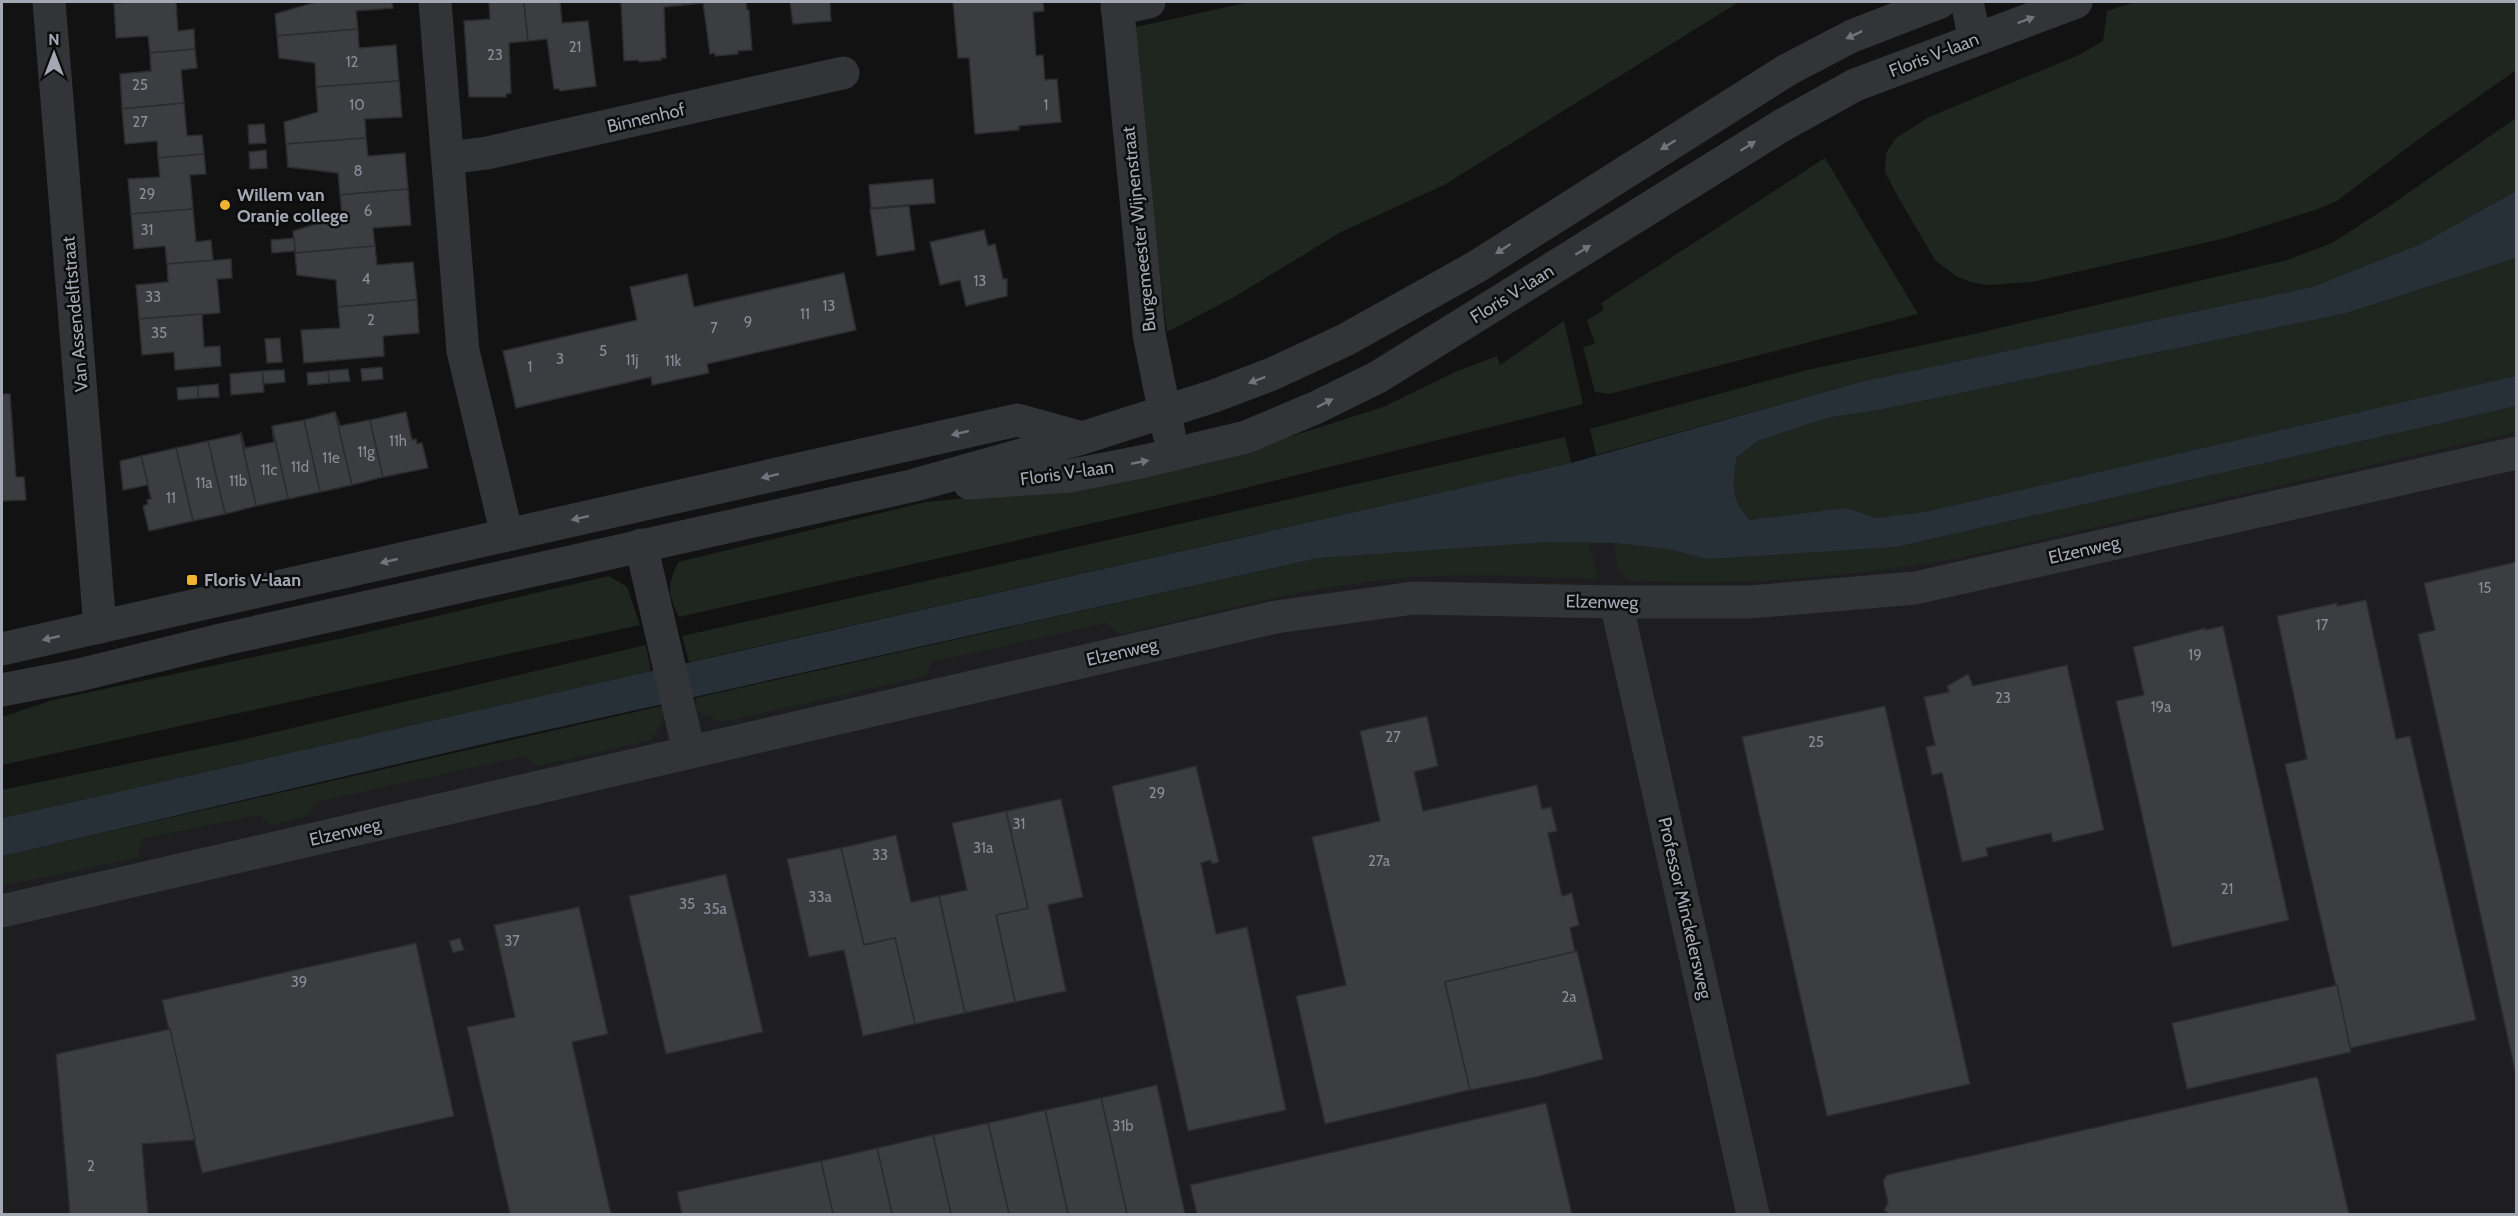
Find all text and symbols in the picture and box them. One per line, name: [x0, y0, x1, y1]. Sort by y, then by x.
one-way arrow: [2017, 15, 2035, 25]
north arrow: [24, 24, 84, 84]
street label: Floris V-laan: [1886, 28, 1982, 82]
text: N: [48, 30, 60, 49]
one-way arrow: [1845, 31, 1862, 40]
house number: 21: [569, 38, 581, 56]
house number: 23: [487, 46, 503, 64]
house number: 12: [346, 53, 359, 71]
house number: 25: [132, 76, 148, 94]
house number: 10: [349, 96, 365, 114]
house number: 1: [1044, 96, 1048, 114]
street label: Binnenhof: [605, 98, 687, 138]
house number: 27: [132, 113, 148, 131]
street label: Burgemeester Wijnenstraat: [1117, 125, 1161, 333]
one-way arrow: [1660, 139, 1676, 150]
one-way arrow: [1740, 141, 1756, 152]
house number: 8: [353, 162, 363, 180]
place label: Willem van Oranje college: [237, 184, 348, 227]
house number: 29: [139, 185, 155, 203]
marker: Willem van Oranje college: [218, 198, 232, 212]
house number: 6: [364, 202, 372, 220]
house number: 31: [140, 221, 154, 239]
street label: Van Assendelftstraat: [57, 235, 93, 393]
one-way arrow: [1495, 244, 1511, 255]
one-way arrow: [1575, 244, 1591, 255]
street label: Floris V-laan: [1466, 260, 1558, 328]
house number: 4: [362, 270, 371, 288]
house number: 13: [973, 272, 987, 290]
house number: 33: [145, 288, 161, 306]
house number: 13: [822, 297, 836, 315]
house number: 11: [800, 305, 810, 323]
house number: 2: [367, 311, 375, 329]
house number: 9: [744, 313, 752, 331]
house number: 7: [710, 319, 718, 337]
house number: 35: [151, 324, 167, 342]
house number: 5: [599, 342, 607, 360]
house number: 3: [556, 350, 564, 368]
house number: 11j: [626, 351, 638, 369]
house number: 11k: [665, 352, 682, 370]
house number: 1: [528, 358, 532, 376]
one-way arrow: [1248, 376, 1266, 385]
one-way arrow: [1317, 398, 1334, 408]
one-way arrow: [950, 429, 969, 438]
house number: 11h: [389, 432, 407, 450]
house number: 11g: [357, 443, 375, 461]
house number: 11e: [322, 449, 340, 467]
street label: Floris V-laan: [1019, 456, 1115, 490]
one-way arrow: [1131, 457, 1150, 466]
house number: 11d: [291, 458, 309, 476]
house number: 11c: [261, 461, 277, 479]
one-way arrow: [761, 471, 779, 481]
house number: 11b: [229, 472, 247, 490]
house number: 11a: [196, 474, 213, 492]
house number: 11: [166, 489, 176, 507]
one-way arrow: [570, 514, 589, 524]
street label: Elzenweg: [2046, 531, 2123, 569]
one-way arrow: [380, 557, 399, 566]
place label: Floris V-laan: [204, 569, 301, 591]
marker: Floris V-laan: [185, 573, 199, 587]
house number: 15: [2478, 579, 2492, 597]
street label: Elzenweg: [1565, 590, 1640, 614]
house number: 17: [2316, 616, 2329, 634]
one-way arrow: [41, 633, 60, 643]
street label: Elzenweg: [1084, 633, 1161, 671]
house number: 19: [2188, 646, 2202, 664]
house number: 23: [1995, 689, 2011, 707]
house number: 19a: [2151, 698, 2172, 716]
house number: 27: [1385, 728, 1401, 746]
house number: 25: [1808, 733, 1824, 751]
house number: 29: [1149, 784, 1165, 802]
street label: Elzenweg: [307, 813, 384, 851]
house number: 31: [1012, 815, 1026, 833]
street label: Professor Minckelersweg: [1653, 815, 1717, 1002]
house number: 31a: [973, 839, 994, 857]
house number: 33: [872, 846, 888, 864]
house number: 27a: [1368, 852, 1391, 870]
house number: 21: [2221, 880, 2233, 898]
house number: 33a: [808, 888, 833, 906]
house number: 35: [679, 895, 695, 913]
house number: 35a: [703, 900, 728, 918]
house number: 37: [504, 932, 520, 950]
house number: 39: [291, 973, 307, 991]
house number: 2a: [1561, 988, 1577, 1006]
house number: 31b: [1112, 1117, 1134, 1135]
house number: 2: [87, 1157, 95, 1175]

